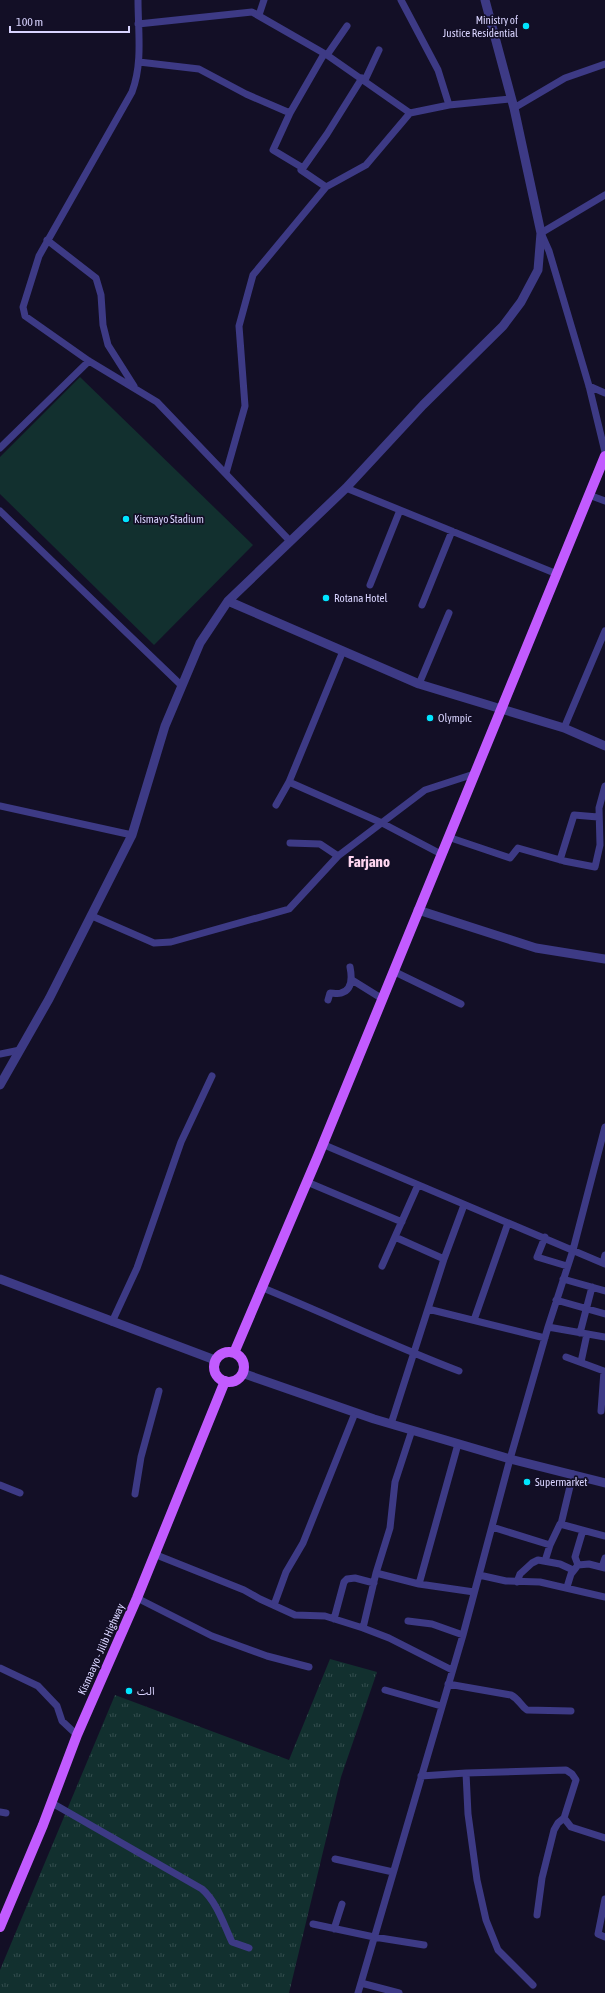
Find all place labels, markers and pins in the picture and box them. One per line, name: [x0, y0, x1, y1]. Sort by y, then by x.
place label: Ministry of Justice Residential: [443, 14, 518, 39]
marker: Ministry of Justice Residential: [521, 21, 531, 31]
place label: Kismayo Stadium: [134, 513, 204, 525]
marker: Kismayo Stadium: [121, 514, 131, 524]
place label: Rotana Hotel: [334, 592, 388, 604]
marker: Rotana Hotel: [321, 593, 331, 603]
place label: Olympic: [438, 712, 472, 724]
marker: Olympic: [425, 713, 435, 723]
place label: Supermarket: [535, 1476, 587, 1488]
marker: Supermarket: [522, 1477, 532, 1487]
place label: الث: [137, 1685, 155, 1697]
marker: الث: [124, 1686, 134, 1696]

